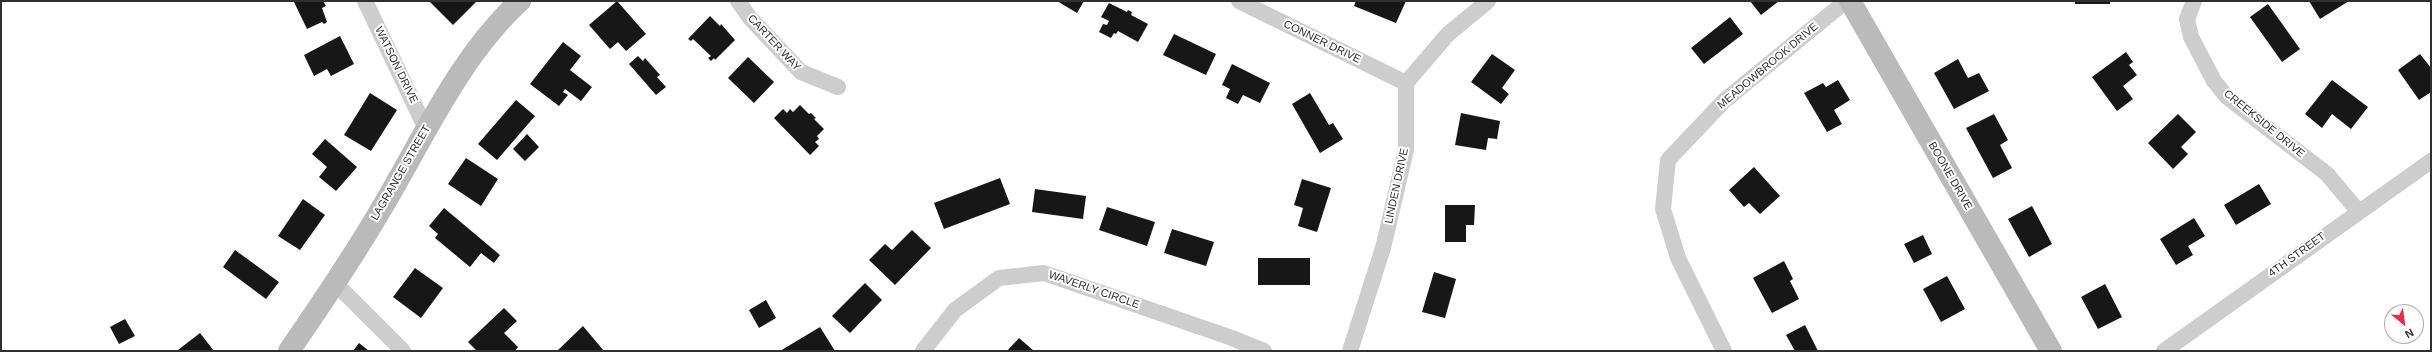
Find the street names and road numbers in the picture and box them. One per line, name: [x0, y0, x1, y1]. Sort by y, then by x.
street label: CARTER WAY: [745, 12, 803, 74]
street label: CONNER DRIVE: [1281, 18, 1363, 66]
street label: MEADOWBROOK DRIVE: [1715, 20, 1821, 112]
street label: WATSON DRIVE: [372, 24, 420, 106]
street label: CREEKSIDE DRIVE: [2221, 87, 2307, 161]
street label: LAGRANGE STREET: [368, 123, 434, 223]
street label: BOONE DRIVE: [1925, 140, 1975, 212]
street label: LINDEN DRIVE: [1383, 147, 1411, 225]
street label: 4TH STREET: [2266, 230, 2328, 280]
street label: WAVERLY CIRCLE: [1047, 268, 1141, 312]

